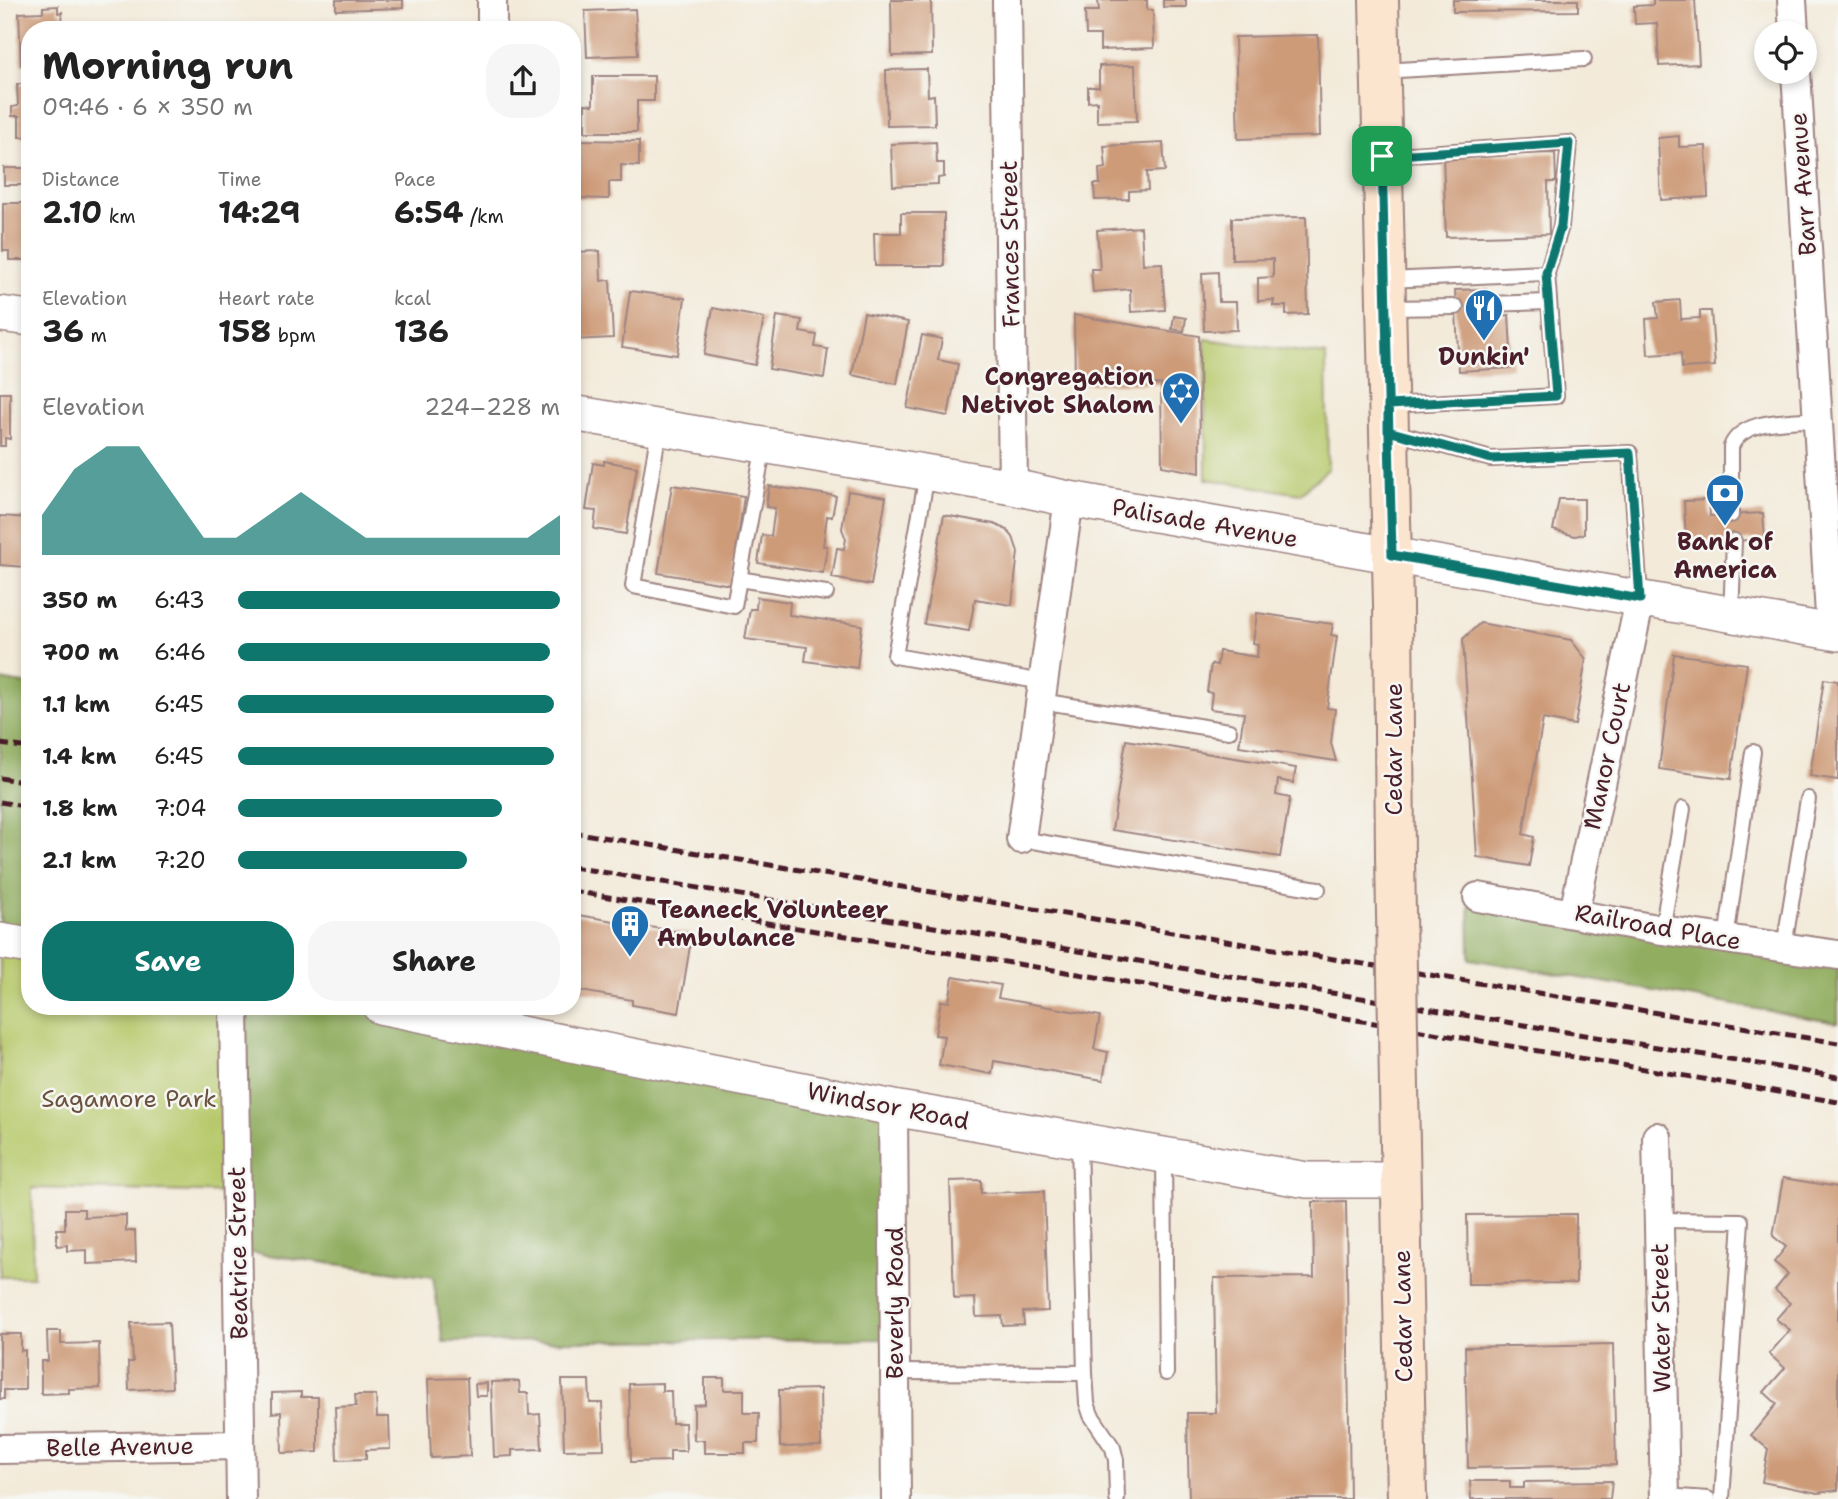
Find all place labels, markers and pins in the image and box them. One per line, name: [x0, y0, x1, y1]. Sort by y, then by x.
pin: [1352, 126, 1412, 186]
restaurant icon: Dunkin': [1463, 287, 1505, 342]
place label: Dunkin': [1438, 341, 1530, 373]
place label: Congregation Netivot Shalom: [961, 361, 1154, 421]
synagogue icon: Congregation Netivot Shalom: [1160, 370, 1202, 425]
bank icon: Bank of America: [1704, 472, 1746, 527]
place label: Bank of America: [1673, 526, 1777, 586]
place label: Teaneck Volunteer Ambulance: [657, 894, 889, 954]
building icon: Teaneck Volunteer Ambulance: [609, 903, 651, 958]

